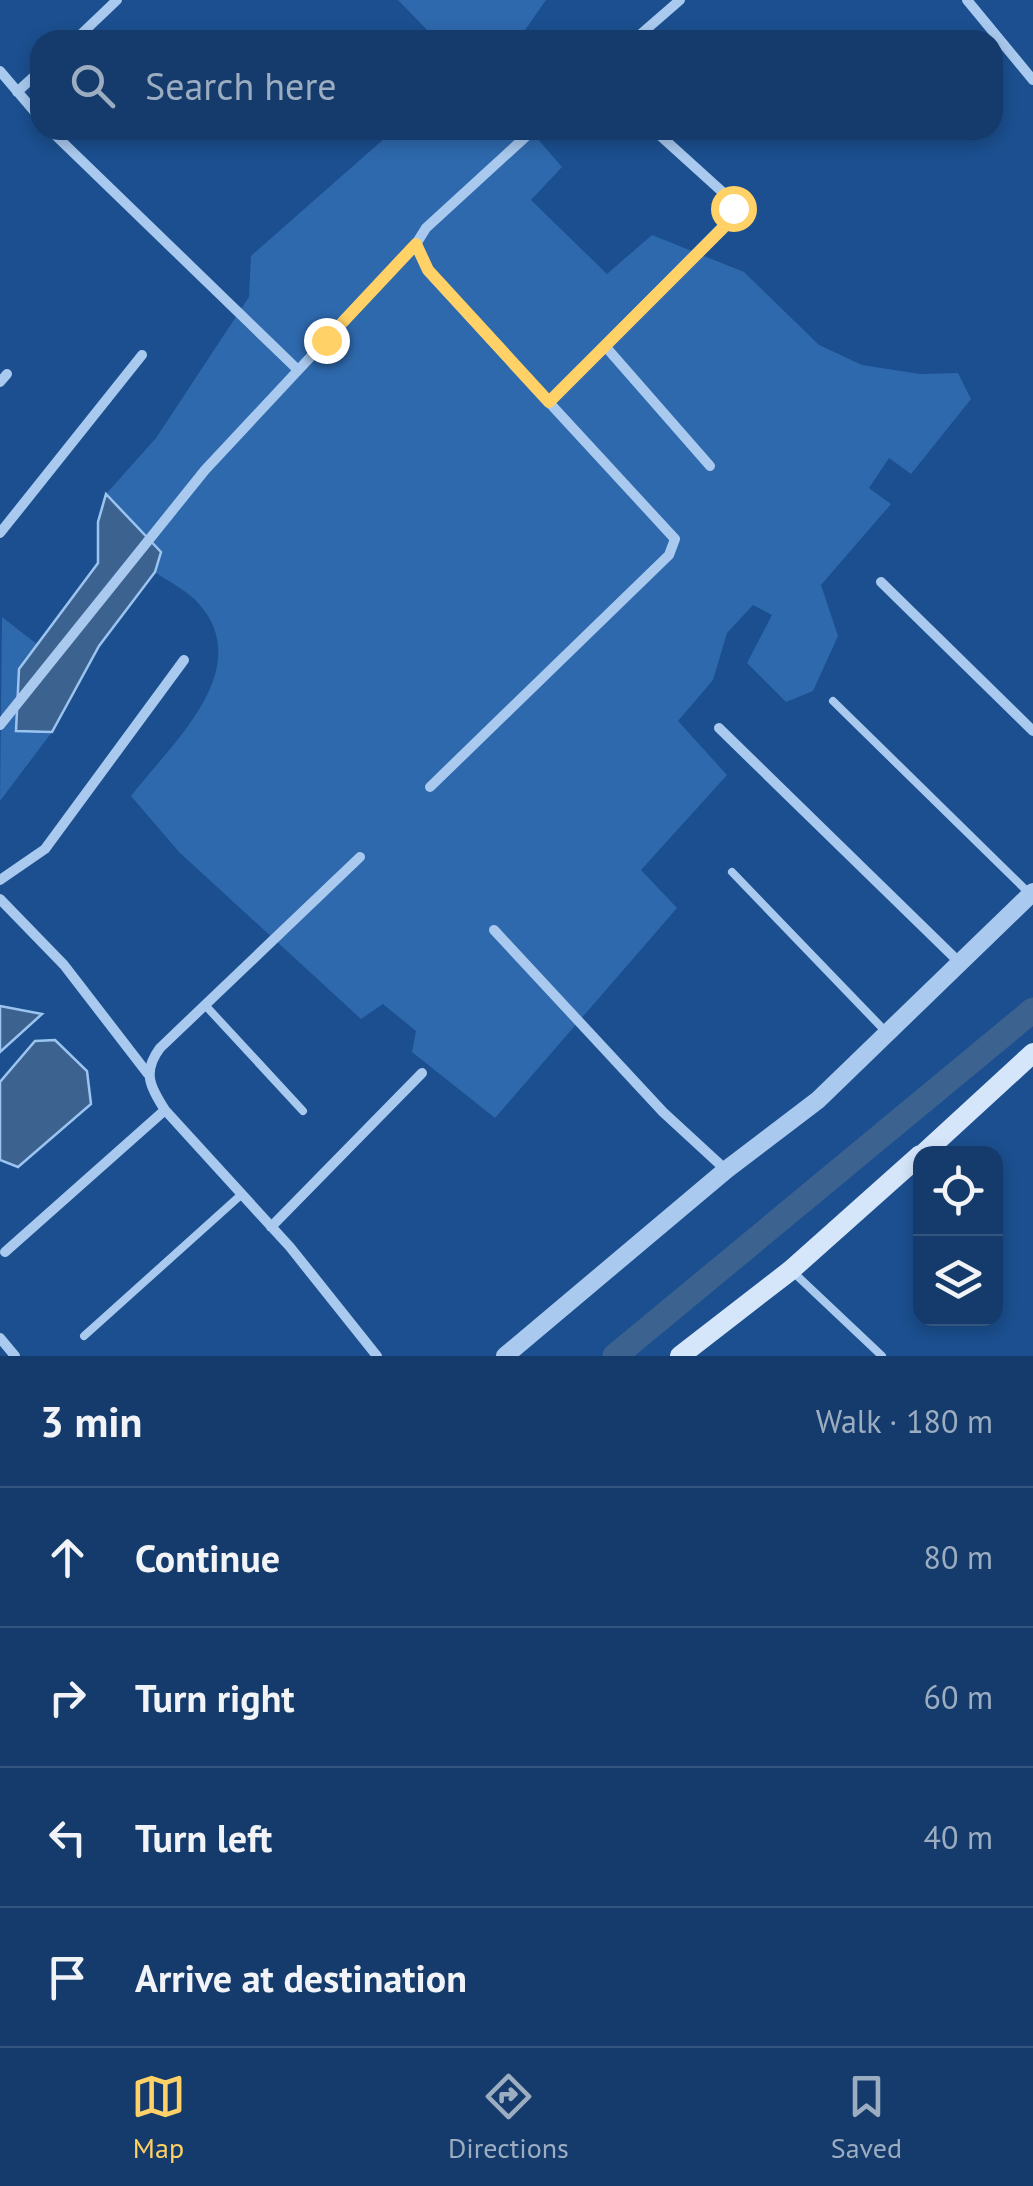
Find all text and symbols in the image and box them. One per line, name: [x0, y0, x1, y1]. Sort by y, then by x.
search box: [30, 30, 1003, 140]
icon: search: [65, 58, 120, 113]
text: Search here: [145, 61, 337, 110]
route start: [711, 186, 757, 232]
route end: [304, 318, 350, 364]
map controls: [913, 1146, 1003, 1326]
button: locate: [913, 1146, 1003, 1236]
button: layers: [913, 1236, 1003, 1326]
text: 3 min: [40, 1394, 142, 1449]
text: Walk · 180 m: [816, 1400, 993, 1442]
icon: ahead: [40, 1530, 95, 1585]
text: Continue: [135, 1533, 280, 1582]
text: 80 m: [924, 1536, 993, 1578]
icon: right: [40, 1670, 95, 1725]
text: Turn right: [135, 1673, 295, 1722]
text: 60 m: [924, 1676, 993, 1718]
icon: left: [40, 1810, 95, 1865]
text: Turn left: [135, 1813, 272, 1862]
text: 40 m: [924, 1816, 993, 1858]
icon: arrive: [40, 1950, 95, 2005]
text: Arrive at destination: [135, 1953, 467, 2002]
tab: Map: [131, 2069, 186, 2166]
tab: Directions: [448, 2069, 569, 2166]
tab: Saved: [831, 2069, 902, 2166]

